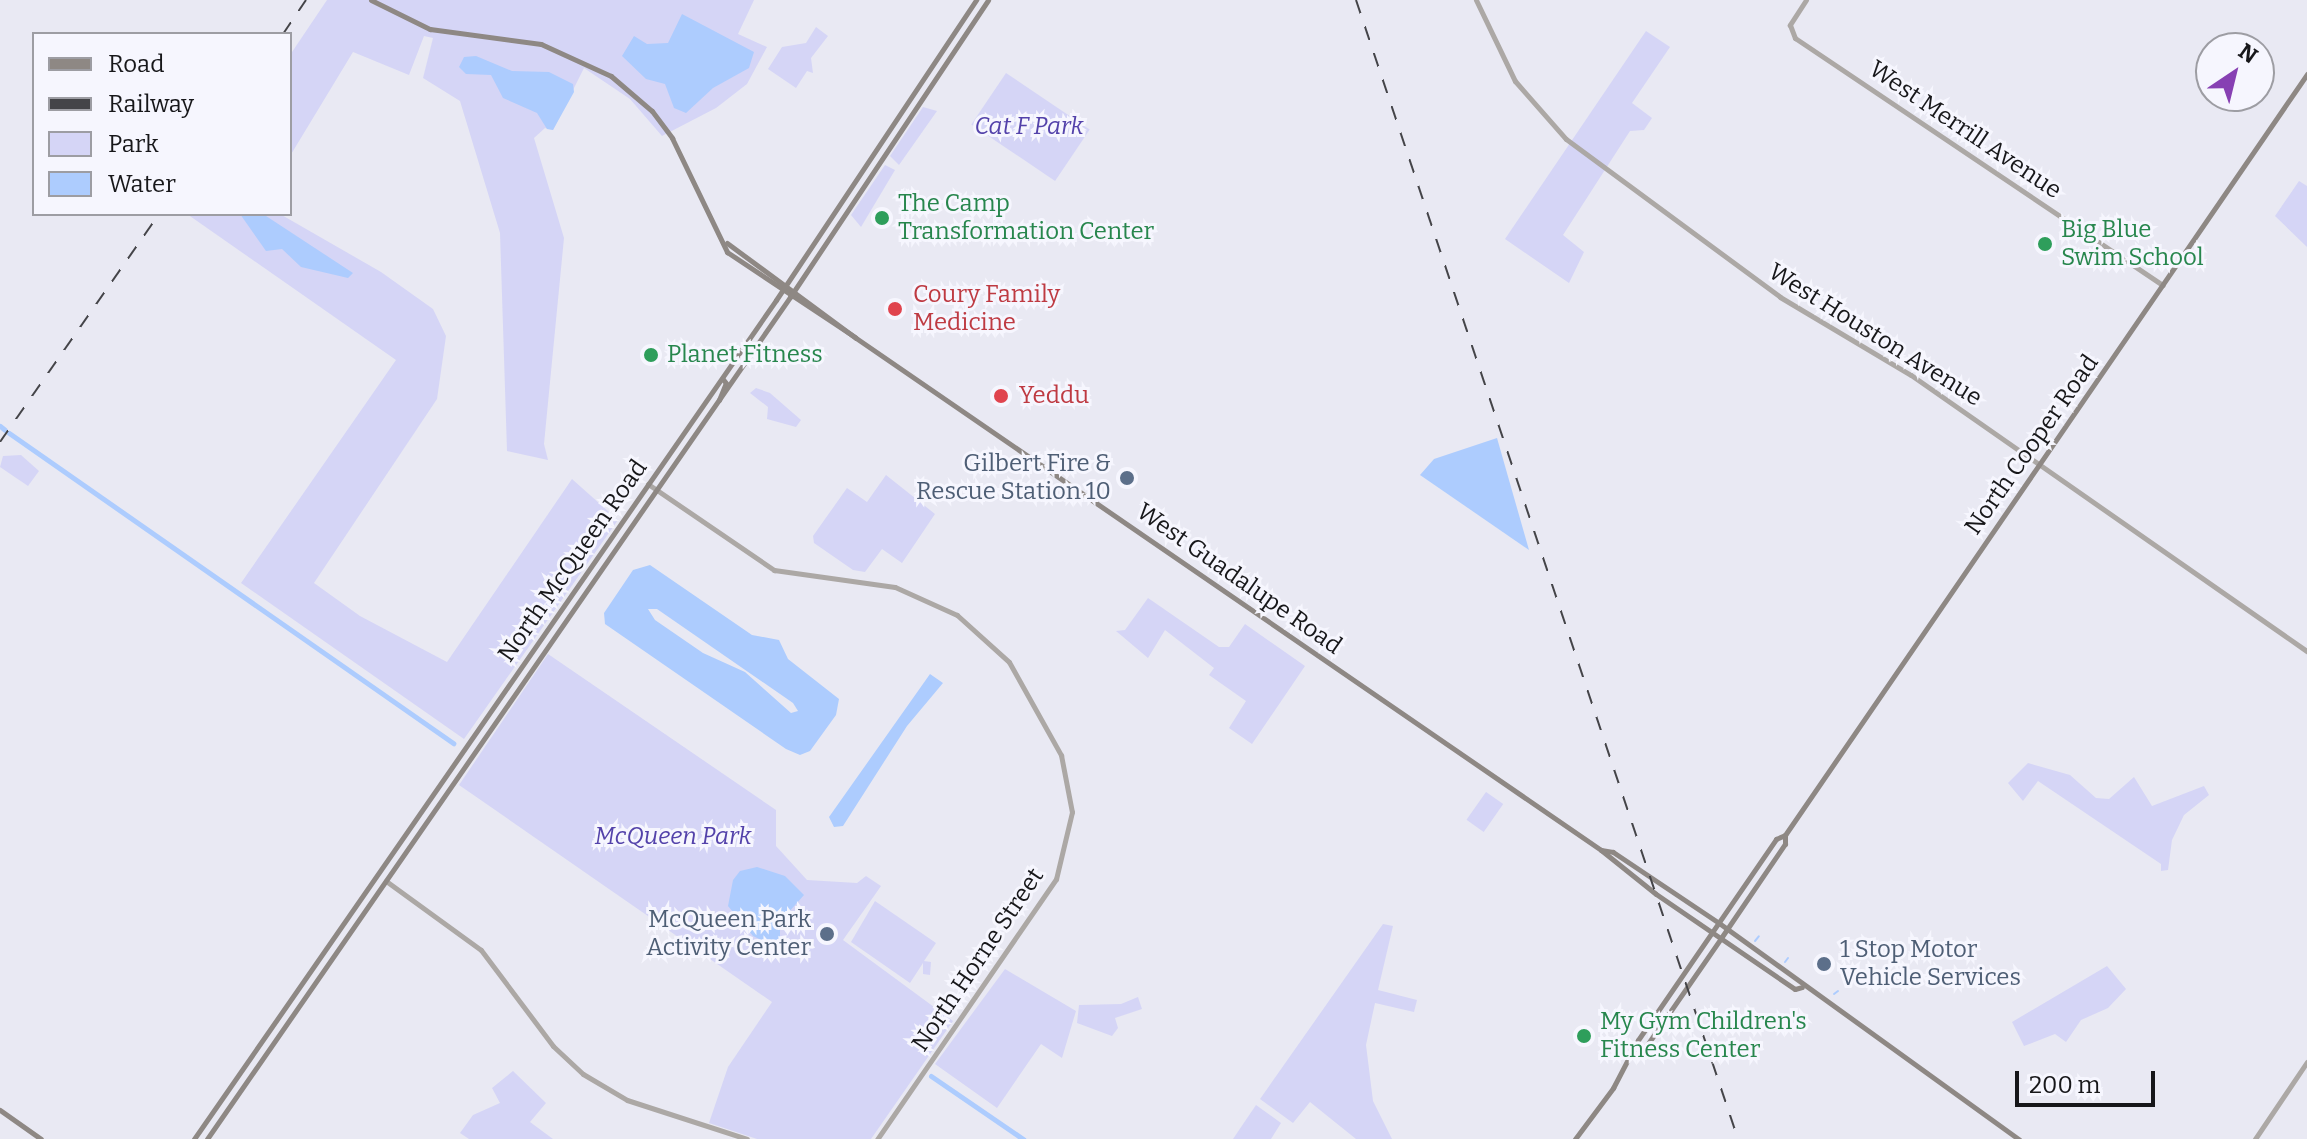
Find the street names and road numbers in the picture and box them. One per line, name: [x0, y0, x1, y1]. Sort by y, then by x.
street label: West Merrill Avenue: [1863, 55, 2067, 205]
street label: West Houston Avenue: [1763, 258, 1987, 412]
street label: North Cooper Road: [1959, 350, 2105, 540]
street label: North McQueen Road: [492, 454, 654, 668]
street label: West Guadalupe Road: [1131, 497, 1347, 661]
street label: North Horne Street: [906, 863, 1050, 1057]

